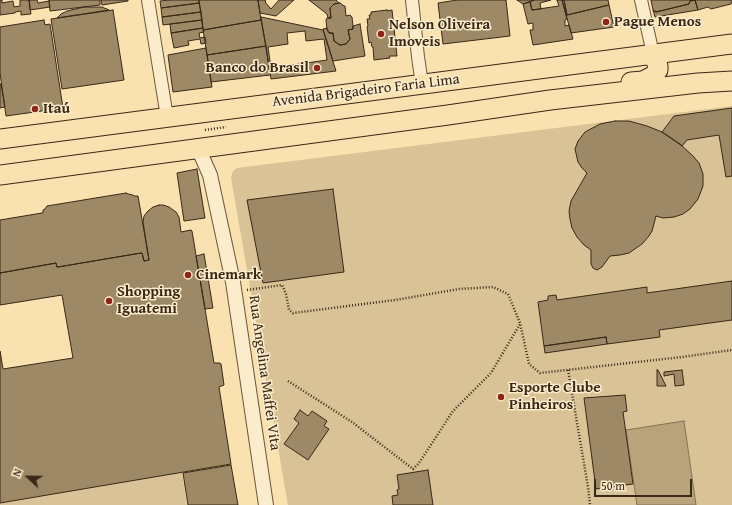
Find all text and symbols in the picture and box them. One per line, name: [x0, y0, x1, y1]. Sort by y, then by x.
place label: Pague Menos: [614, 13, 701, 31]
place label: Nelson Oliveira Imoveis: [389, 16, 490, 51]
marker: Pague Menos: [601, 17, 611, 27]
marker: Nelson Oliveira Imoveis: [376, 29, 386, 39]
place label: Banco do Brasil: [206, 59, 309, 77]
marker: Banco do Brasil: [312, 63, 322, 73]
street label: Avenida Brigadeiro Faria Lima: [271, 71, 461, 111]
place label: Itaú: [43, 100, 70, 118]
marker: Itaú: [30, 104, 40, 114]
place label: Cinemark: [196, 266, 261, 284]
marker: Cinemark: [183, 270, 193, 280]
place label: Shopping Iguatemi: [117, 283, 180, 318]
street label: Rua Angelina Maffei Vita: [244, 294, 284, 452]
marker: Shopping Iguatemi: [104, 296, 114, 306]
place label: Esporte Clube Pinheiros: [509, 379, 601, 414]
marker: Esporte Clube Pinheiros: [496, 392, 506, 402]
north arrow: [8, 457, 48, 497]
text: N: [8, 466, 26, 479]
scale bar: [596, 471, 694, 497]
text: 50 m: [601, 477, 625, 494]

